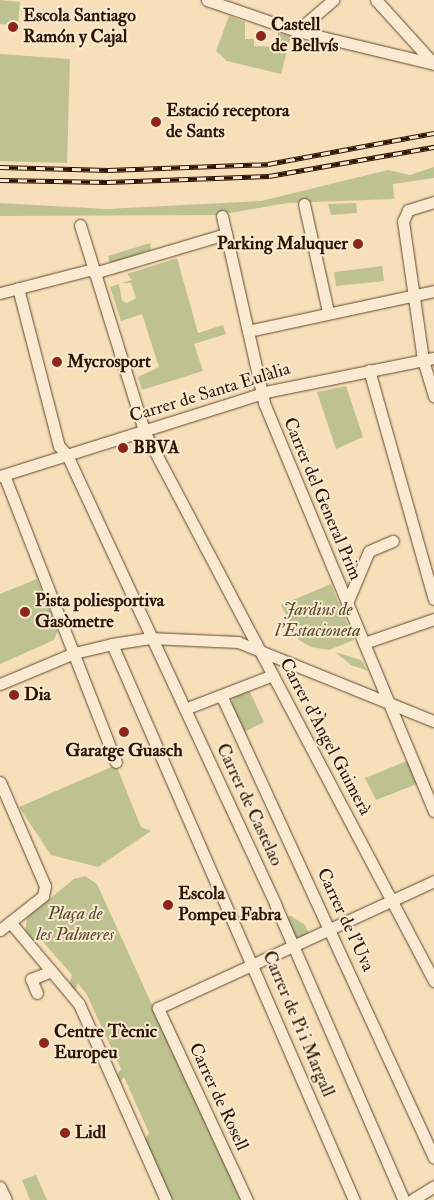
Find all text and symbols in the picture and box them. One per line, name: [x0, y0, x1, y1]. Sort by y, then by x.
place label: Escola Santiago Ramón y Cajal: [23, 6, 136, 48]
place label: Castell de Bellvís: [271, 15, 338, 58]
marker: Escola Santiago Ramón y Cajal: [7, 21, 19, 33]
marker: Castell de Bellvís: [255, 30, 267, 42]
place label: Estació receptora de Sants: [166, 101, 289, 144]
marker: Estació receptora de Sants: [150, 116, 162, 128]
place label: Parking Maluquer: [217, 233, 348, 255]
marker: Parking Maluquer: [352, 238, 364, 250]
place label: Mycrosport: [67, 351, 151, 373]
marker: Mycrosport: [51, 356, 63, 368]
street label: Carrer de Santa Eulàlia: [127, 358, 293, 428]
street label: Carrer del General Prim: [278, 414, 366, 584]
place label: BBVA: [133, 437, 179, 459]
marker: BBVA: [117, 442, 129, 454]
place label: Pista poliesportiva Gasòmetre: [35, 591, 164, 634]
park label: Jardins de l'Estacioneta: [276, 600, 360, 642]
marker: Pista poliesportiva Gasòmetre: [19, 606, 31, 618]
street label: Carrer d'Àngel Guimerà: [274, 655, 376, 819]
place label: Dia: [24, 684, 51, 706]
marker: Dia: [8, 689, 20, 701]
marker: Garatge Guasch: [118, 726, 130, 738]
place label: Garatge Guasch: [65, 740, 183, 762]
street label: Carrer de Castelao: [211, 740, 287, 870]
street label: Carrer de l'Uva: [312, 865, 378, 975]
place label: Escola Pompeu Fabra: [178, 884, 281, 926]
marker: Escola Pompeu Fabra: [162, 899, 174, 911]
park label: Plaça de les Palmeres: [36, 904, 114, 946]
street label: Carrer de Pi i Margall: [257, 948, 339, 1100]
place label: Centre Tècnic Europeu: [54, 1022, 157, 1064]
marker: Centre Tècnic Europeu: [38, 1037, 50, 1049]
street label: Carrer de Rosell: [184, 1040, 252, 1154]
place label: Lidl: [75, 1122, 106, 1144]
marker: Lidl: [59, 1127, 71, 1139]

